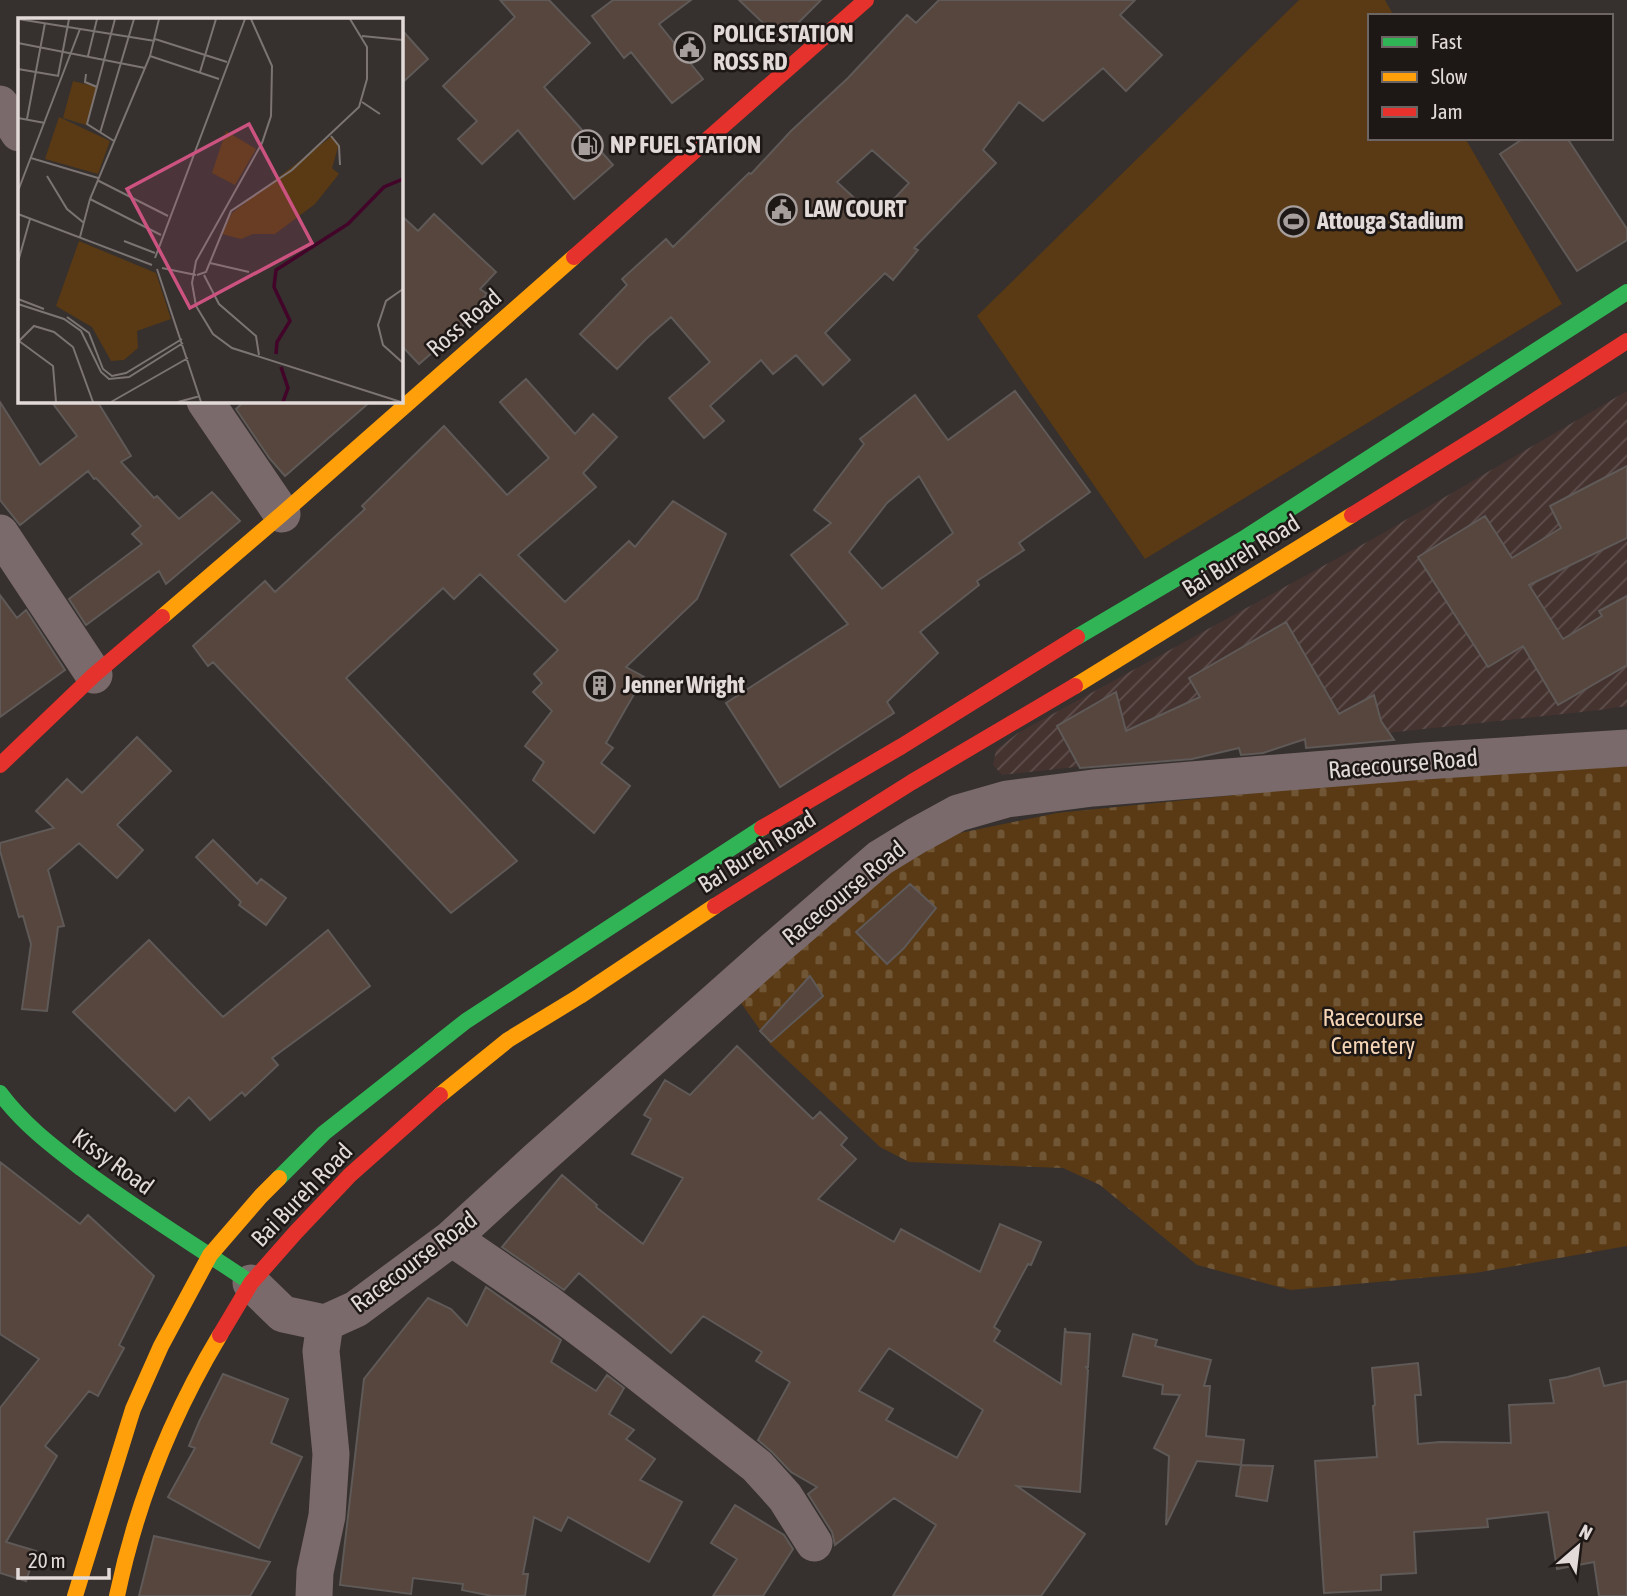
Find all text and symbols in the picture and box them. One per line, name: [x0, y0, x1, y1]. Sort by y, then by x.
legend: [1368, 14, 1613, 140]
inset map: [18, 18, 402, 402]
place label: POLICE STATION ROSS RD: [713, 20, 854, 75]
text: Fast: [1431, 29, 1462, 53]
public building icon: POLICE STATION ROSS RD: [673, 31, 707, 65]
text: Slow: [1431, 64, 1468, 88]
text: Jam: [1431, 99, 1463, 123]
fuel station icon: NP FUEL STATION: [570, 128, 604, 162]
place label: NP FUEL STATION: [610, 131, 761, 158]
public building icon: LAW COURT: [764, 192, 798, 226]
place label: LAW COURT: [804, 195, 907, 222]
sports icon: Attouga Stadium: [1277, 204, 1311, 238]
place label: Attouga Stadium: [1316, 207, 1463, 234]
street label: Ross Road: [421, 283, 506, 362]
street label: Bai Bureh Road: [1177, 509, 1304, 602]
building icon: Jenner Wright: [583, 668, 617, 702]
place label: Jenner Wright: [622, 671, 745, 698]
street label: Racecourse Road: [1327, 744, 1479, 783]
street label: Bai Bureh Road: [693, 805, 820, 898]
street label: Racecourse Road: [777, 835, 911, 950]
park label: Racecourse Cemetery: [1322, 1004, 1424, 1059]
street label: Kissy Road: [68, 1123, 159, 1200]
street label: Bai Bureh Road: [246, 1137, 358, 1252]
street label: Racecourse Road: [346, 1206, 482, 1318]
north arrow: [1543, 1512, 1613, 1582]
text: N: [1576, 1520, 1596, 1544]
scale bar: [18, 1536, 108, 1580]
text: 20 m: [28, 1548, 66, 1572]

